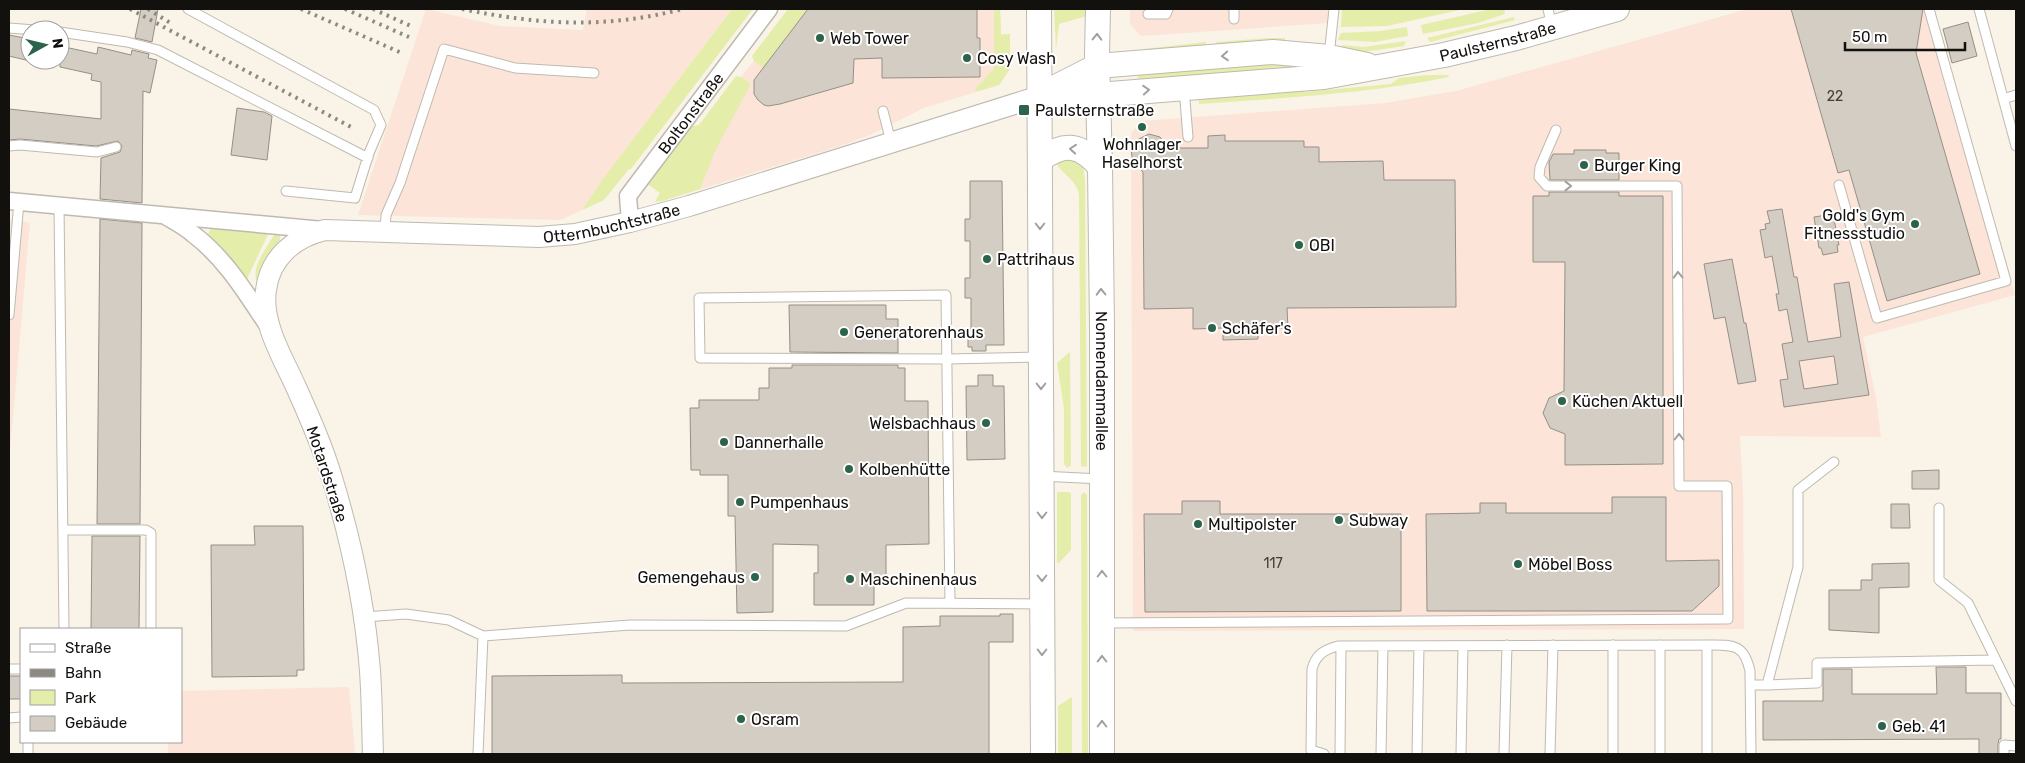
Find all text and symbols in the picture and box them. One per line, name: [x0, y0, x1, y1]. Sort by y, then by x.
street label: Paulsternstraße: [1438, 18, 1558, 65]
north arrow: [20, 20, 70, 70]
scale bar: [1845, 20, 1965, 52]
text: 50 m: [1852, 28, 1887, 46]
place label: Web Tower: [830, 29, 909, 48]
marker: Web Tower: [814, 32, 826, 44]
one-way arrow: [1092, 33, 1102, 40]
text: N: [48, 37, 66, 49]
place label: Cosy Wash: [977, 49, 1056, 68]
one-way arrow: [1221, 50, 1229, 61]
marker: Cosy Wash: [961, 52, 973, 64]
street label: Boltonstraße: [654, 69, 727, 157]
one-way arrow: [1142, 85, 1150, 96]
house number: 22: [1827, 88, 1843, 105]
place label: Paulsternstraße: [1035, 101, 1154, 120]
marker: Paulsternstraße: [1017, 103, 1031, 117]
marker: Wohnlager Haselhorst: [1136, 121, 1148, 133]
place label: Wohnlager Haselhorst: [1102, 135, 1182, 172]
one-way arrow: [1068, 143, 1076, 154]
place label: Burger King: [1594, 156, 1681, 175]
marker: Burger King: [1578, 159, 1590, 171]
one-way arrow: [1564, 181, 1572, 191]
street label: Otternbuchtstraße: [542, 199, 682, 246]
place label: Gold's Gym Fitnessstudio: [1804, 206, 1905, 243]
marker: Gold's Gym Fitnessstudio: [1909, 218, 1921, 230]
one-way arrow: [1035, 222, 1045, 230]
place label: OBI: [1309, 236, 1335, 255]
marker: OBI: [1293, 239, 1305, 251]
place label: Pattrihaus: [997, 250, 1075, 269]
marker: Pattrihaus: [981, 253, 993, 265]
one-way arrow: [1673, 270, 1683, 278]
one-way arrow: [1096, 288, 1106, 296]
street label: Nonnendammallee: [1092, 311, 1112, 451]
place label: Schäfer's: [1222, 319, 1292, 338]
marker: Schäfer's: [1206, 322, 1218, 334]
place label: Generatorenhaus: [854, 323, 984, 342]
marker: Generatorenhaus: [838, 326, 850, 338]
one-way arrow: [1036, 382, 1046, 390]
place label: Küchen Aktuell: [1572, 392, 1683, 411]
marker: Küchen Aktuell: [1556, 395, 1568, 407]
place label: Welsbachhaus: [869, 414, 976, 433]
marker: Welsbachhaus: [980, 417, 992, 429]
street label: Motardstraße: [303, 424, 351, 524]
place label: Dannerhalle: [734, 433, 824, 452]
one-way arrow: [1674, 433, 1684, 440]
marker: Dannerhalle: [718, 436, 730, 448]
place label: Kolbenhütte: [859, 460, 950, 479]
marker: Kolbenhütte: [843, 463, 855, 475]
place label: Pumpenhaus: [750, 493, 849, 512]
marker: Pumpenhaus: [734, 496, 746, 508]
one-way arrow: [1037, 511, 1047, 519]
place label: Subway: [1349, 511, 1408, 530]
marker: Subway: [1333, 514, 1345, 526]
place label: Multipolster: [1208, 515, 1296, 534]
marker: Multipolster: [1192, 518, 1204, 530]
house number: 117: [1263, 555, 1283, 572]
place label: Möbel Boss: [1528, 555, 1612, 574]
marker: Möbel Boss: [1512, 558, 1524, 570]
place label: Gemengehaus: [637, 568, 745, 587]
place label: Maschinenhaus: [860, 570, 977, 589]
one-way arrow: [1096, 570, 1107, 578]
marker: Gemengehaus: [749, 571, 761, 583]
marker: Maschinenhaus: [844, 573, 856, 585]
one-way arrow: [1037, 574, 1047, 582]
legend: [20, 628, 182, 743]
text: Straße: [65, 639, 111, 657]
one-way arrow: [1037, 649, 1047, 657]
one-way arrow: [1097, 654, 1107, 662]
text: Bahn: [65, 664, 102, 682]
text: Park: [65, 689, 96, 707]
place label: Osram: [751, 710, 799, 729]
marker: Osram: [735, 713, 747, 725]
text: Gebäude: [65, 714, 127, 732]
place label: Geb. 41: [1892, 717, 1946, 736]
one-way arrow: [1097, 720, 1107, 728]
marker: Geb. 41: [1876, 720, 1888, 732]

